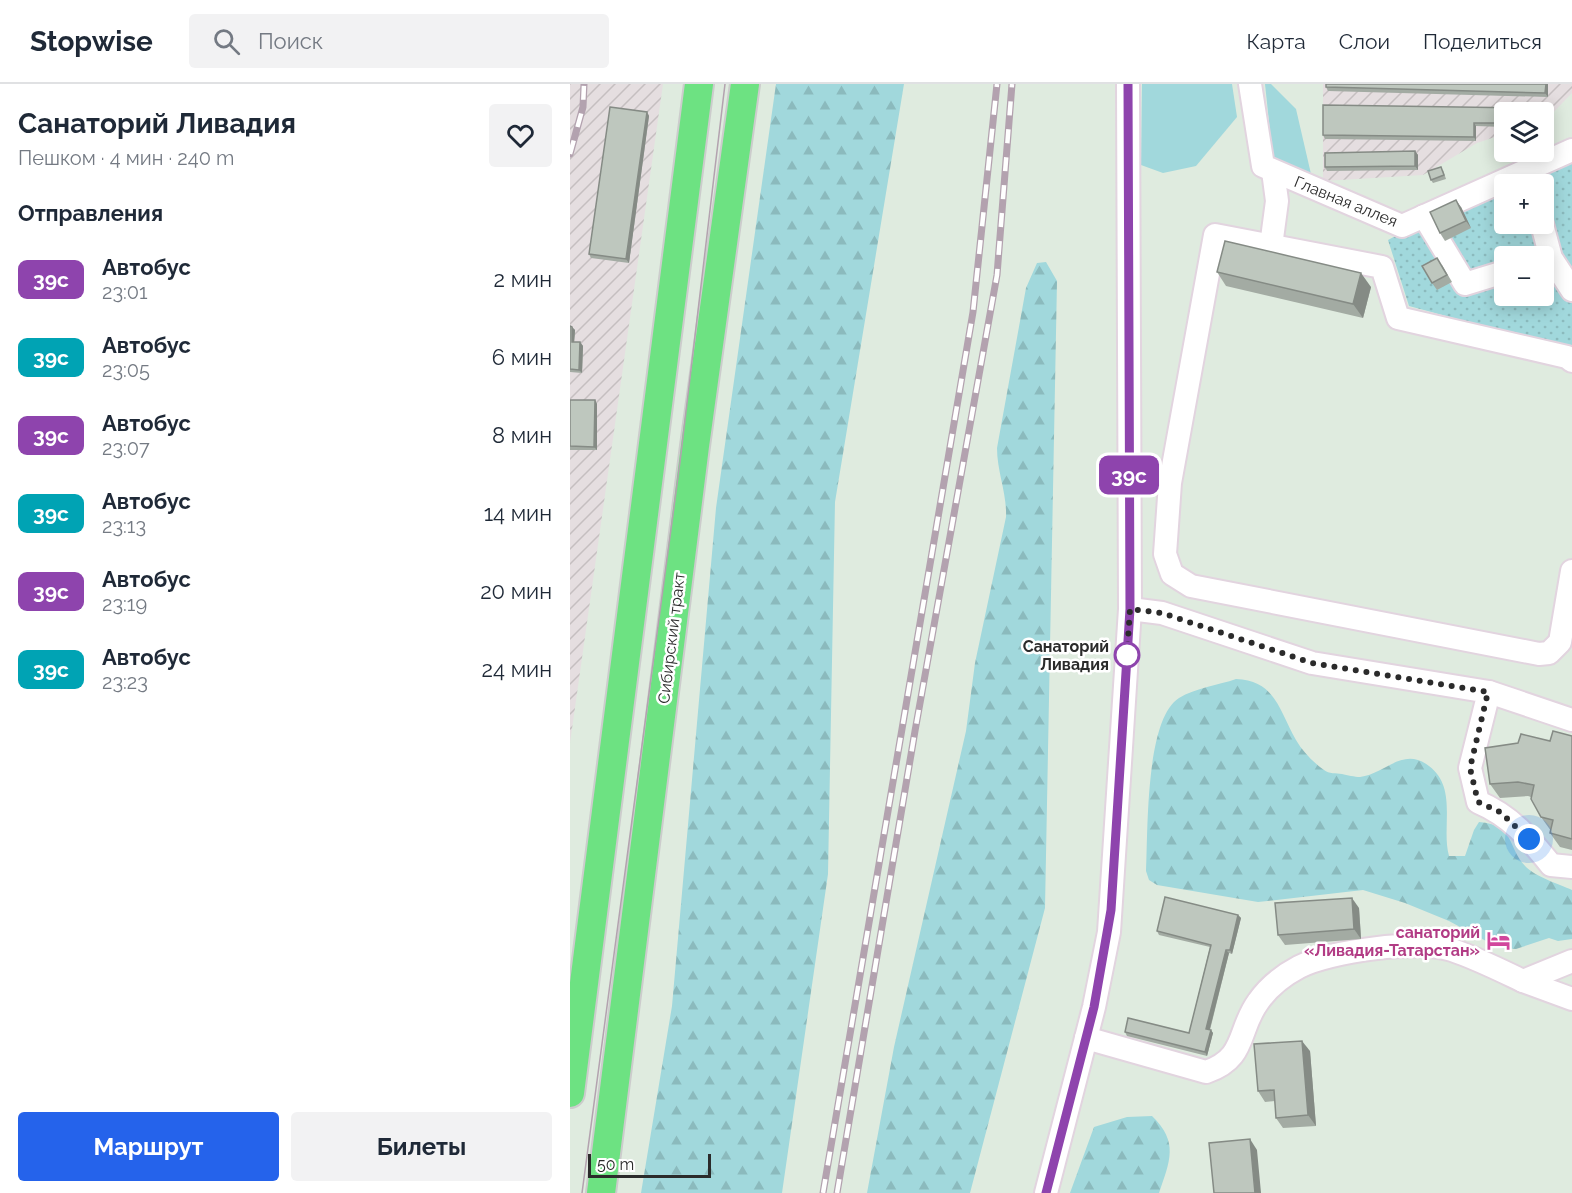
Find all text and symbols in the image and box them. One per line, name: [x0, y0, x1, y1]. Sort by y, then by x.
search box: [189, 14, 609, 68]
text: Stopwise: [30, 25, 153, 58]
icon: search: [210, 25, 243, 58]
text: Поиск: [258, 28, 323, 54]
text: Карта: [1247, 29, 1306, 54]
text: Слои: [1339, 29, 1390, 54]
text: Поделиться: [1423, 29, 1542, 54]
map controls: [1494, 102, 1554, 306]
button: layers: [1494, 102, 1554, 162]
button: heart: [489, 104, 552, 167]
text: Санаторий Ливадия: [18, 107, 296, 140]
text: Пешком · 4 мин · 240 m: [18, 146, 234, 170]
street label: Главная аллея: [1291, 172, 1400, 231]
button: +: [1494, 174, 1554, 234]
text: Отправления: [18, 200, 163, 226]
button: −: [1494, 246, 1554, 306]
text: Автобус: [102, 254, 191, 280]
text: 2 мин: [494, 266, 552, 292]
text: 39c: [33, 267, 69, 292]
text: 23:01: [102, 280, 148, 304]
text: Автобус: [102, 332, 191, 358]
text: 6 мин: [492, 344, 552, 370]
text: 39с: [33, 345, 69, 370]
text: 23:05: [102, 358, 150, 382]
text: Автобус: [102, 410, 191, 436]
text: 8 мин: [492, 422, 552, 448]
text: 39c: [33, 423, 69, 448]
text: 23:07: [102, 436, 150, 460]
line badge: 39c: [1094, 456, 1164, 494]
text: 39c: [1111, 463, 1147, 488]
text: Автобус: [102, 488, 191, 514]
text: 14 мин: [484, 500, 552, 526]
text: 39с: [33, 501, 69, 526]
text: 23:13: [102, 514, 146, 538]
text: Автобус: [102, 566, 191, 592]
street label: Сибирский тракт: [654, 571, 689, 705]
text: 20 мин: [480, 578, 552, 604]
text: 39c: [33, 579, 69, 604]
text: 23:19: [102, 592, 147, 616]
place label: Санаторий Ливадия: [1023, 637, 1109, 674]
marker: Санаторий Ливадия: [1114, 642, 1140, 668]
text: Автобус: [102, 644, 191, 670]
text: 24 мин: [482, 656, 552, 682]
text: 39с: [33, 657, 69, 682]
text: 23:23: [102, 670, 148, 694]
your location: [1514, 824, 1544, 854]
place label: санаторий «Ливадия-Татарстан»: [1304, 923, 1480, 960]
hotel icon: санаторий «Ливадия-Татарстан»: [1485, 928, 1511, 954]
button: Маршрут: [18, 1112, 279, 1181]
button: Билеты: [291, 1112, 552, 1181]
scale bar: [588, 1151, 711, 1178]
text: 50 m: [597, 1155, 634, 1174]

